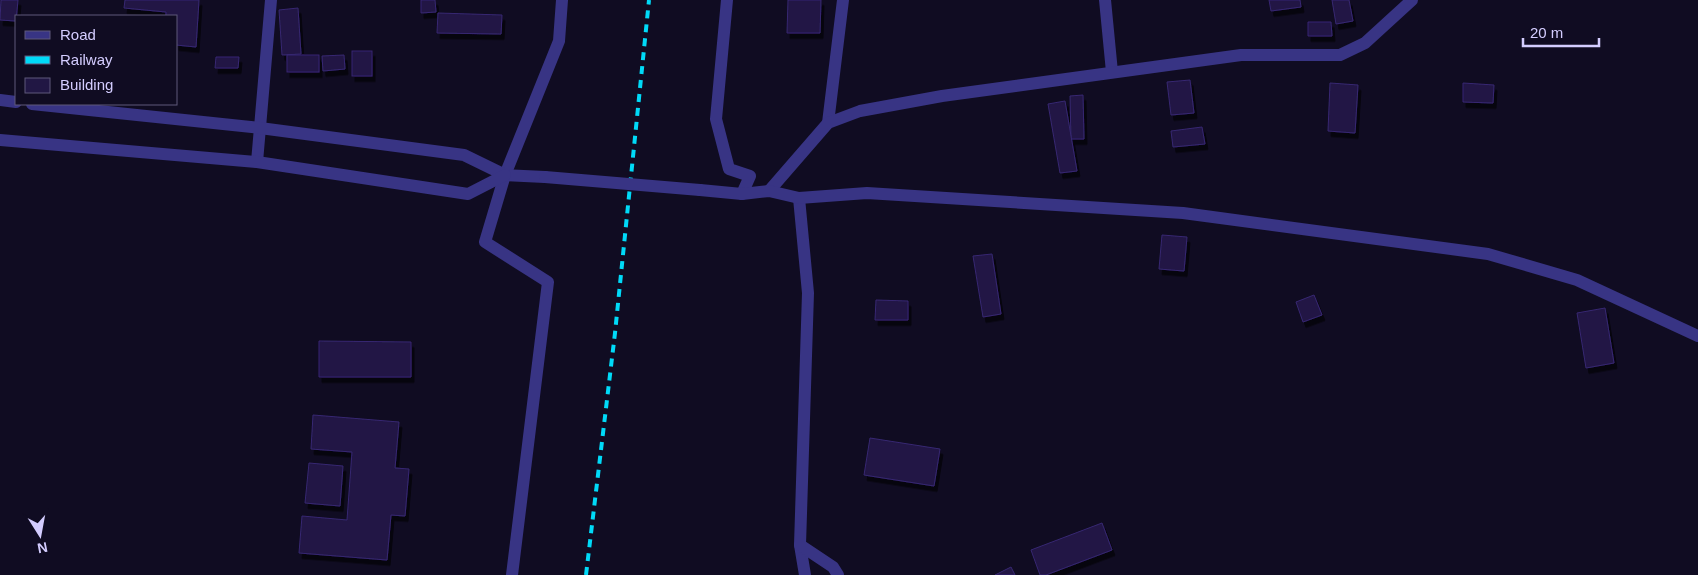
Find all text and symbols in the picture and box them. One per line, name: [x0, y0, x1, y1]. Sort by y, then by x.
legend: [15, 15, 178, 105]
scale bar: [1523, 15, 1599, 47]
text: 20 m: [1530, 24, 1563, 41]
text: Road: [60, 26, 96, 43]
text: Railway: [60, 51, 113, 68]
text: Building: [60, 76, 113, 93]
north arrow: [15, 510, 65, 560]
text: N: [36, 539, 49, 557]

